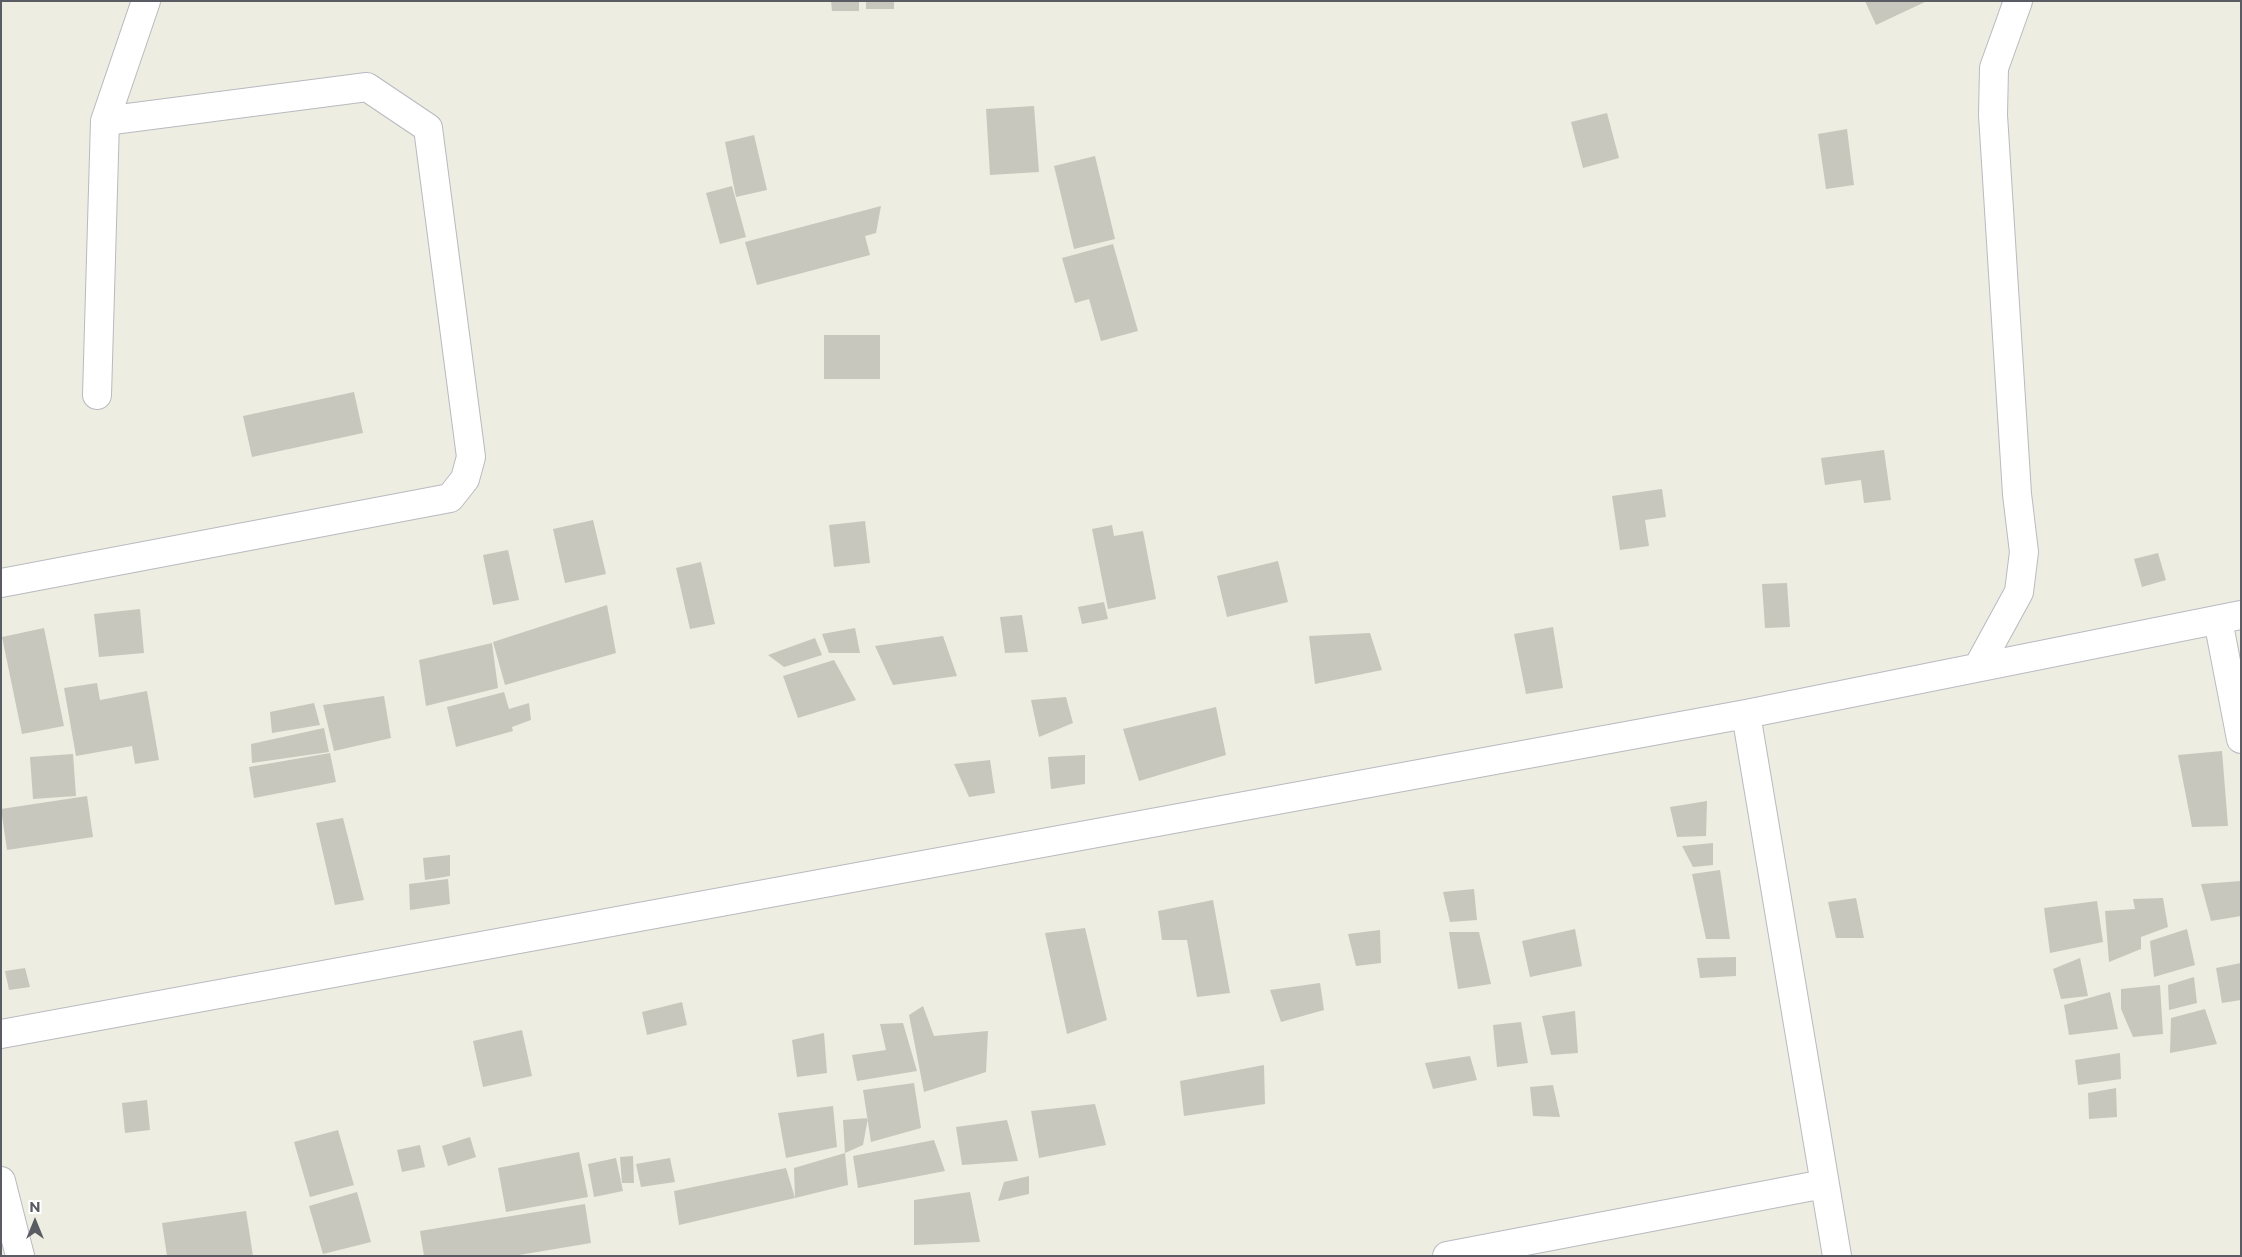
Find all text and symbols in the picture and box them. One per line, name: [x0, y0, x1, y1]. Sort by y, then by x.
north arrow: [10, 1197, 60, 1247]
text: N: [29, 1198, 41, 1216]

